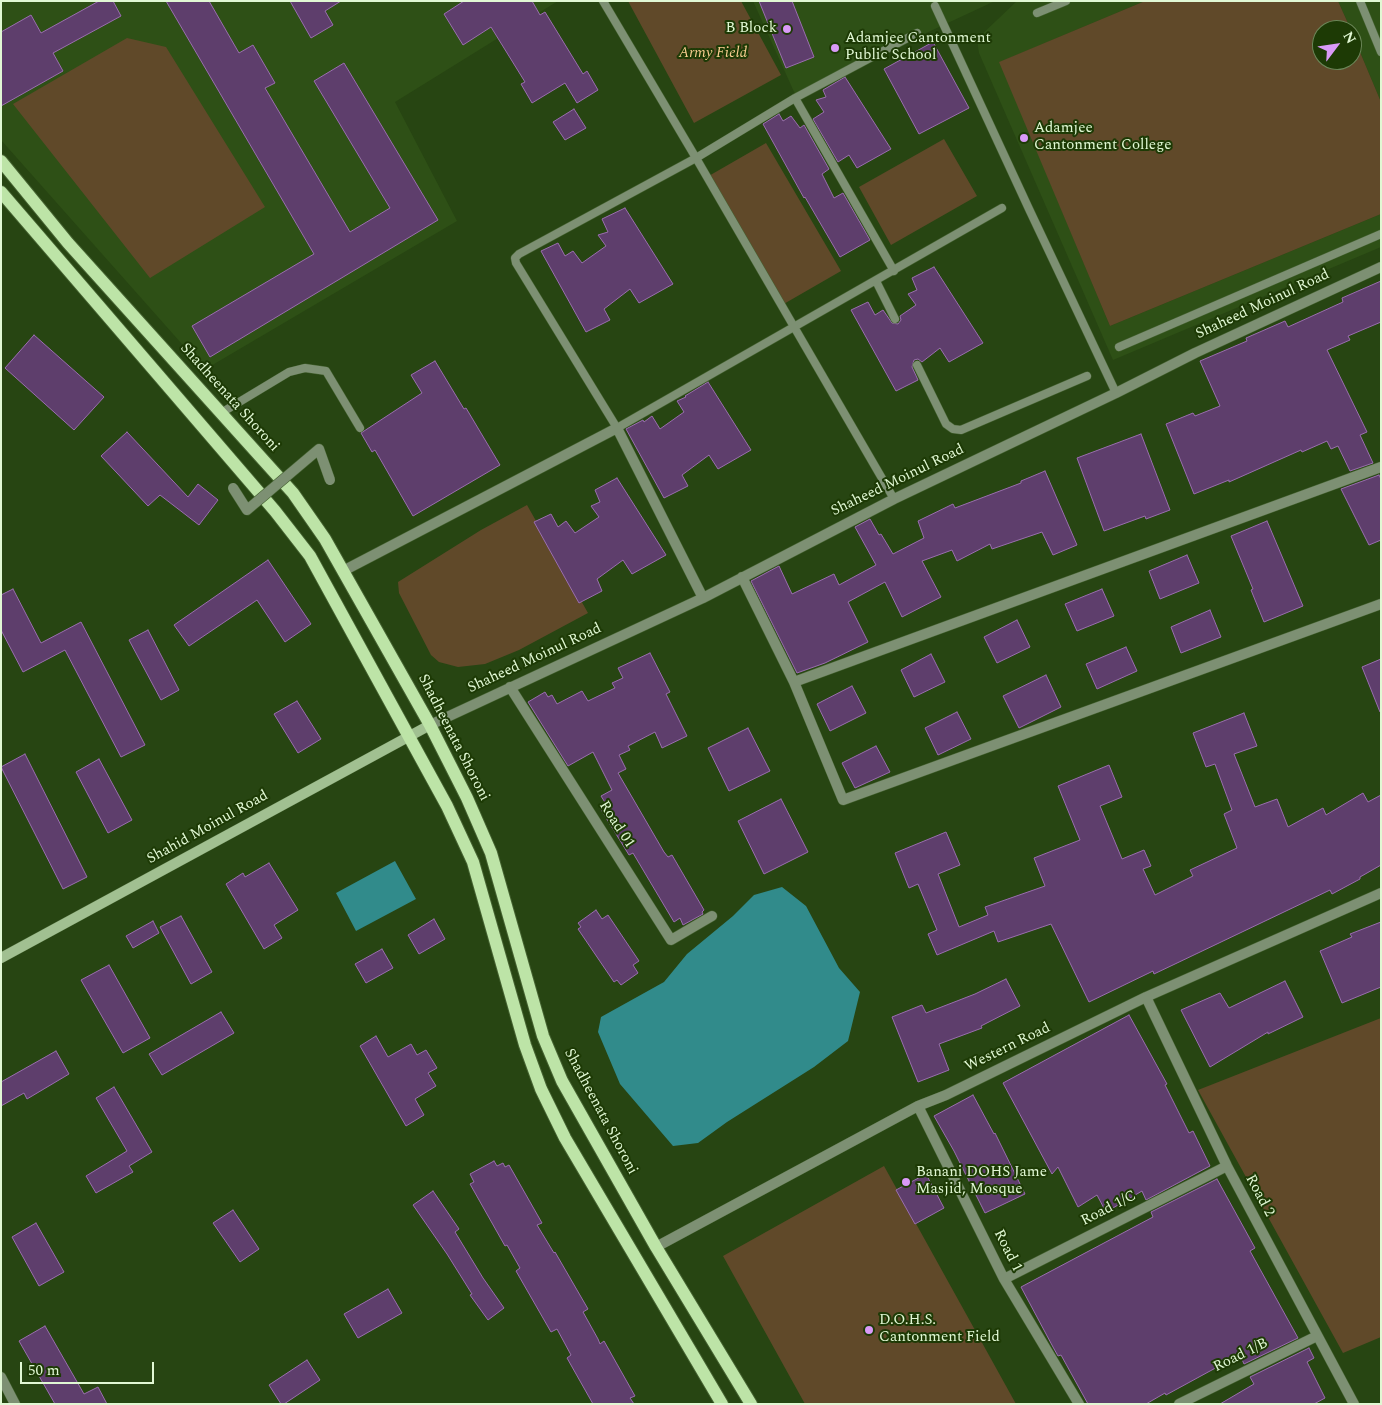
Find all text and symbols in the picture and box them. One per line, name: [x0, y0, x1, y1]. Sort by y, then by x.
place label: B Block: [726, 20, 777, 38]
north arrow: [1312, 20, 1362, 70]
marker: B Block: [781, 23, 793, 35]
text: N: [1337, 27, 1361, 48]
place label: Adamjee Cantonment Public School: [845, 30, 991, 65]
marker: Adamjee Cantonment Public School: [829, 42, 841, 54]
park label: Army Field: [679, 45, 747, 63]
place label: Adamjee Cantonment College: [1034, 120, 1171, 155]
marker: Adamjee Cantonment College: [1018, 132, 1030, 144]
street label: Shaheed Moinul Road: [1193, 266, 1333, 344]
street label: Shadheenata Shoroni: [175, 340, 283, 456]
street label: Shaheed Moinul Road: [829, 441, 967, 521]
street label: Shaheed Moinul Road: [465, 620, 605, 698]
street label: Shadheenata Shoroni: [413, 671, 493, 805]
street label: Shahid Moinul Road: [144, 787, 272, 869]
street label: Road 01: [594, 798, 638, 852]
street label: Western Road: [962, 1020, 1054, 1076]
street label: Shadheenata Shoroni: [559, 1046, 641, 1178]
place label: Banani DOHS Jame Masjid, Mosque: [916, 1164, 1047, 1199]
street label: Road 2: [1240, 1172, 1278, 1220]
marker: Banani DOHS Jame Masjid, Mosque: [900, 1176, 912, 1188]
street label: Road 1/C: [1078, 1187, 1140, 1231]
street label: Road 1: [989, 1227, 1025, 1275]
place label: D.O.H.S. Cantonment Field: [879, 1312, 1000, 1347]
marker: D.O.H.S. Cantonment Field: [863, 1324, 875, 1336]
street label: Road 1/B: [1211, 1335, 1271, 1377]
scale bar: [22, 1352, 156, 1384]
text: 50 m: [28, 1359, 60, 1382]

